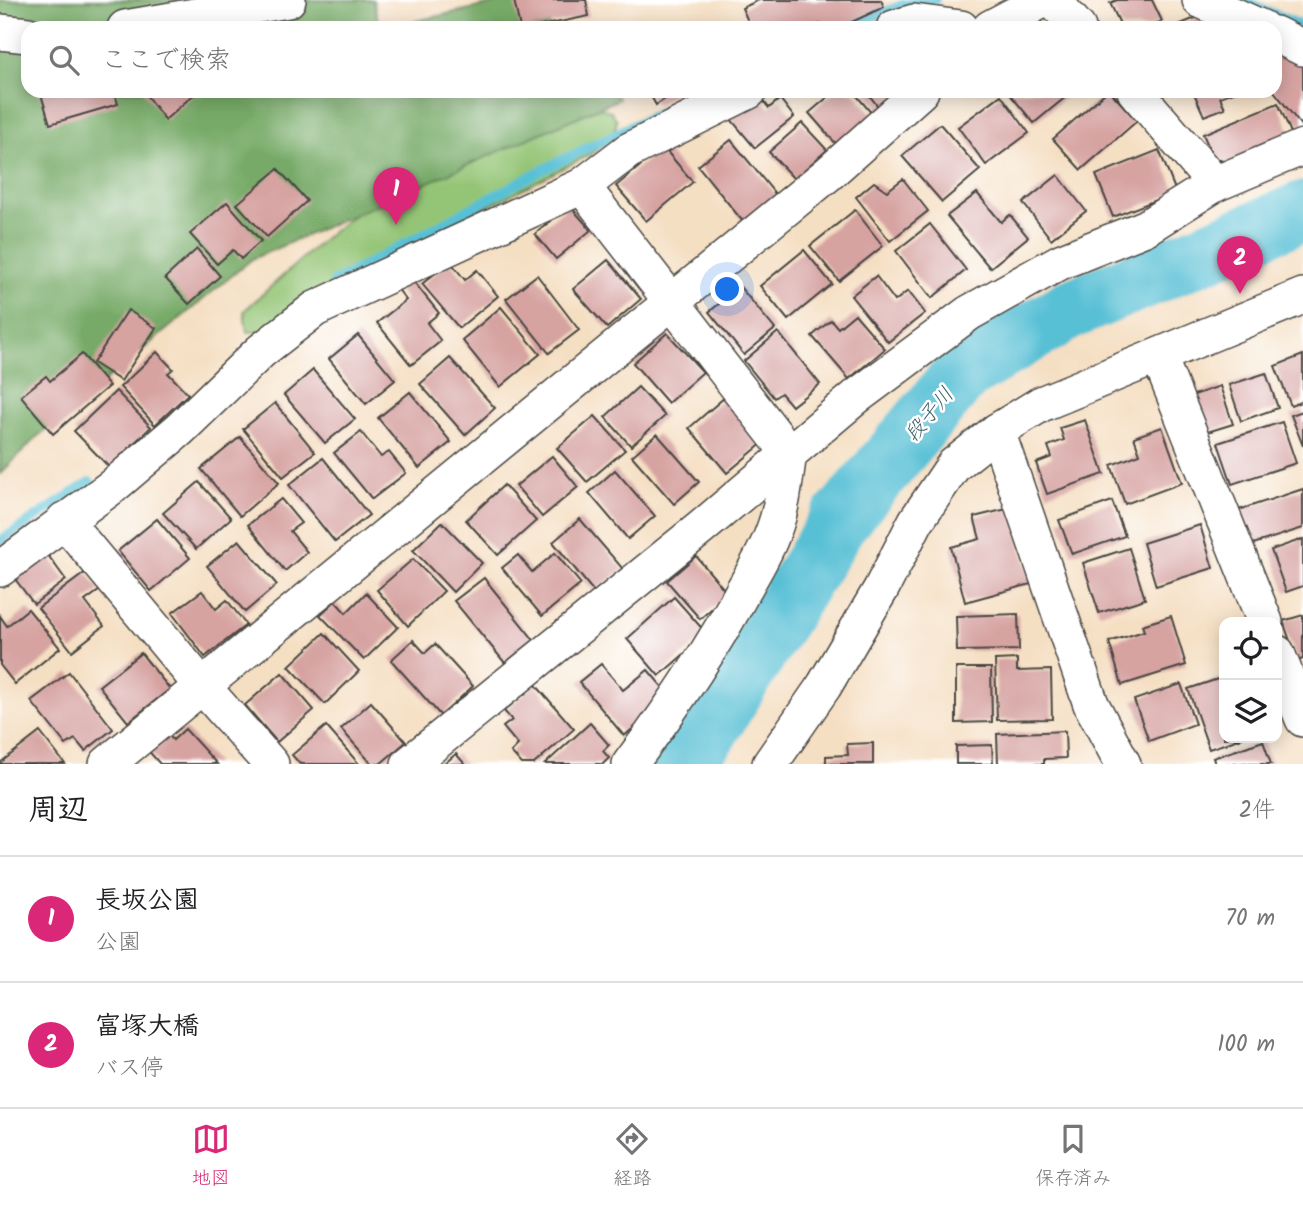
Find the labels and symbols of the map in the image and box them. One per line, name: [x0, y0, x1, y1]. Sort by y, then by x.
pin: 1: [373, 167, 419, 225]
pin: 2: [1217, 236, 1263, 294]
your location: [710, 272, 744, 306]
water label: 段子川: [897, 380, 963, 450]

